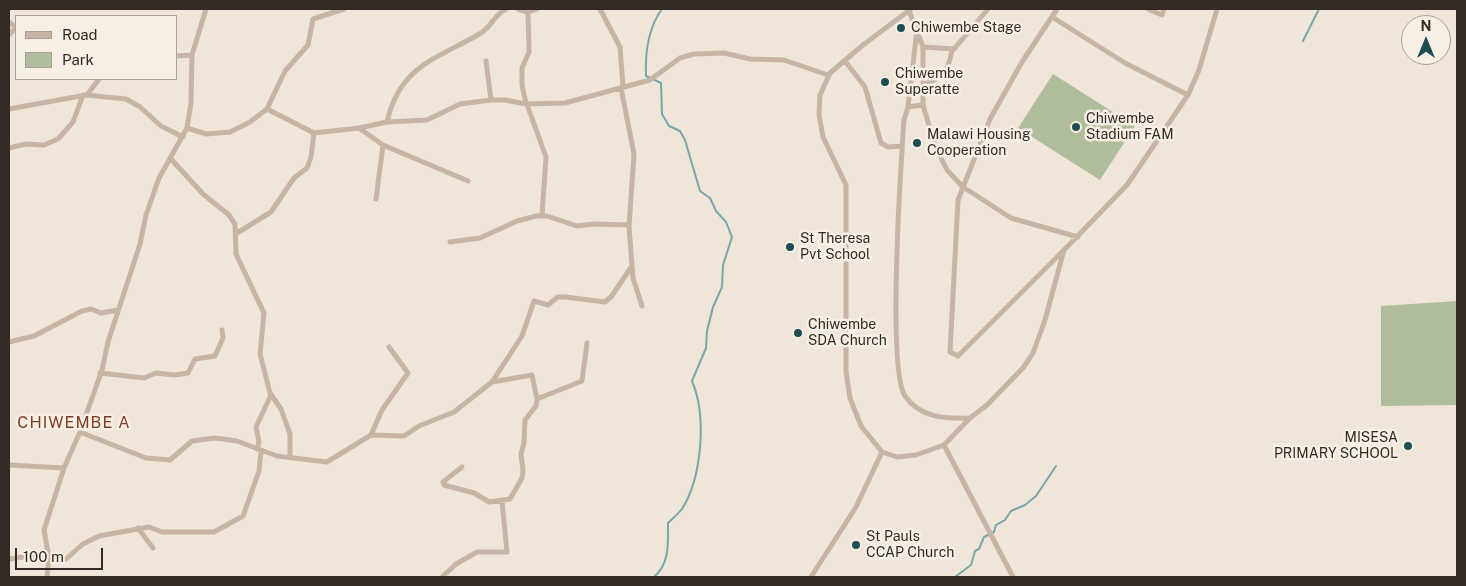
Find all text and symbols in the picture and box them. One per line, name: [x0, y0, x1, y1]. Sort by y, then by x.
legend: [15, 15, 178, 80]
north arrow: [1401, 15, 1451, 65]
text: N: [1421, 18, 1431, 34]
place label: Chiwembe Stage: [911, 20, 1021, 36]
marker: Chiwembe Stage: [895, 22, 907, 34]
text: Road: [62, 26, 98, 43]
text: Park: [62, 51, 94, 68]
place label: Chiwembe Superatte: [895, 66, 963, 98]
marker: Chiwembe Superatte: [879, 76, 891, 88]
place label: Chiwembe Stadium FAM: [1086, 111, 1174, 144]
marker: Chiwembe Stadium FAM: [1070, 121, 1082, 133]
place label: Malawi Housing Cooperation: [927, 127, 1031, 160]
marker: Malawi Housing Cooperation: [911, 137, 923, 149]
place label: St Theresa Pvt School: [800, 231, 870, 264]
marker: St Theresa Pvt School: [784, 241, 796, 253]
place label: Chiwembe SDA Church: [808, 317, 887, 350]
marker: Chiwembe SDA Church: [792, 327, 804, 339]
district label: CHIWEMBE A: [16, 413, 132, 433]
place label: MISESA PRIMARY SCHOOL: [1274, 430, 1398, 462]
marker: MISESA PRIMARY SCHOOL: [1402, 440, 1414, 452]
place label: St Pauls CCAP Church: [866, 529, 954, 562]
scale bar: [18, 538, 105, 570]
marker: St Pauls CCAP Church: [850, 539, 862, 551]
text: 100 m: [23, 548, 64, 565]

